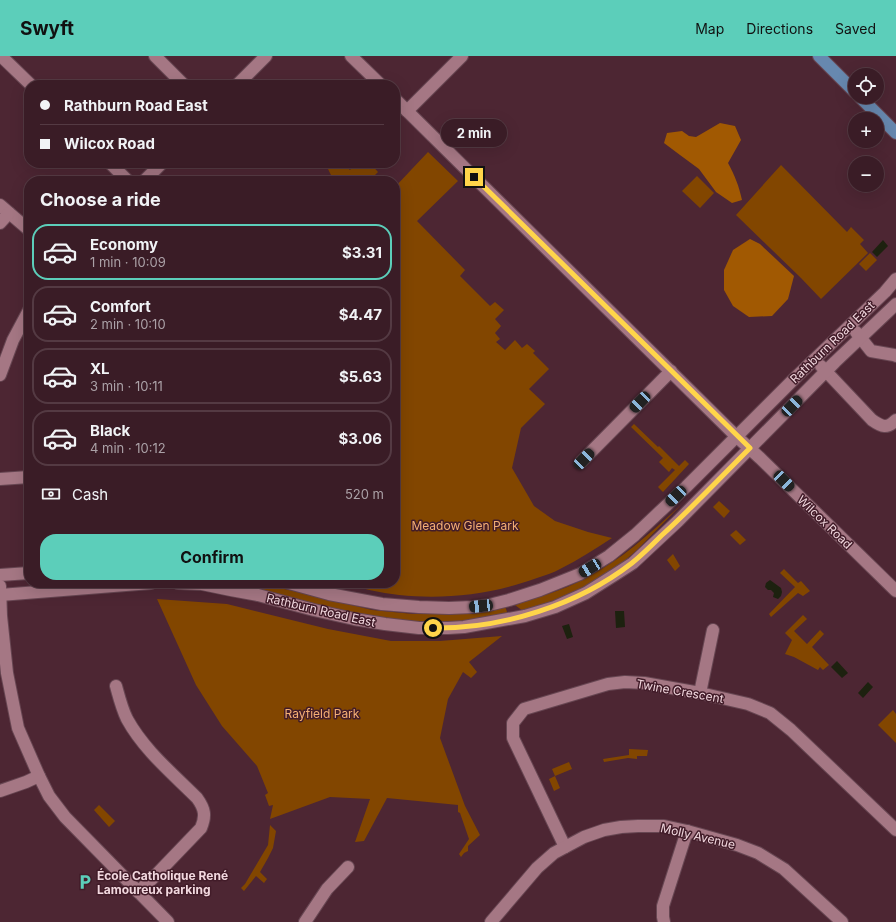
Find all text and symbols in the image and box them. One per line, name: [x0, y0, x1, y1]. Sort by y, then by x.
text: Swyft: [20, 17, 74, 40]
text: Map: [695, 20, 724, 37]
text: Directions: [746, 20, 813, 37]
text: Saved: [835, 20, 876, 37]
map controls: [848, 68, 884, 192]
button: locate: [848, 68, 884, 104]
text: Rathburn Road East: [64, 96, 208, 115]
button: +: [848, 112, 884, 148]
callout: 2 min: [441, 119, 507, 147]
text: 2 min: [457, 125, 491, 141]
text: Wilcox Road: [64, 134, 155, 153]
button: −: [848, 156, 884, 192]
route end: [465, 168, 483, 186]
text: Choose a ride: [40, 189, 161, 210]
icon: car: [42, 234, 78, 270]
text: Economy: [90, 235, 158, 254]
text: $3.31: [342, 243, 382, 262]
text: 1 min · 10:09: [90, 254, 166, 270]
icon: car: [42, 296, 78, 332]
text: Comfort: [90, 297, 151, 316]
street label: Rathburn Road East: [787, 298, 877, 386]
text: $4.47: [339, 305, 382, 324]
text: 2 min · 10:10: [90, 316, 166, 332]
icon: car: [42, 358, 78, 394]
text: XL: [90, 359, 110, 378]
text: $5.63: [339, 367, 382, 386]
text: 3 min · 10:11: [90, 378, 163, 394]
car: [627, 389, 653, 415]
car: [779, 393, 805, 419]
icon: car: [42, 420, 78, 456]
text: Black: [90, 421, 130, 440]
text: $3.06: [338, 429, 382, 448]
text: 4 min · 10:12: [90, 440, 166, 456]
car: [571, 446, 597, 472]
car: [771, 468, 797, 494]
icon: cash: [40, 483, 62, 505]
car: [663, 483, 689, 509]
text: Cash: [72, 485, 108, 504]
text: 520 m: [345, 486, 384, 502]
street label: Wilcox Road: [795, 492, 855, 552]
park label: Meadow Glen Park: [411, 518, 519, 533]
button: Confirm: [40, 534, 384, 580]
car: [577, 557, 603, 579]
street label: Rathburn Road East: [265, 590, 377, 630]
car: [468, 599, 494, 613]
route start: [424, 619, 442, 637]
street label: Twine Crescent: [635, 676, 725, 706]
park label: Rayfield Park: [285, 706, 360, 721]
street label: Molly Avenue: [659, 820, 737, 852]
place label: École Catholique René Lamoureux parking: [97, 868, 228, 897]
parking icon: École Catholique René Lamoureux parking: [76, 873, 94, 891]

